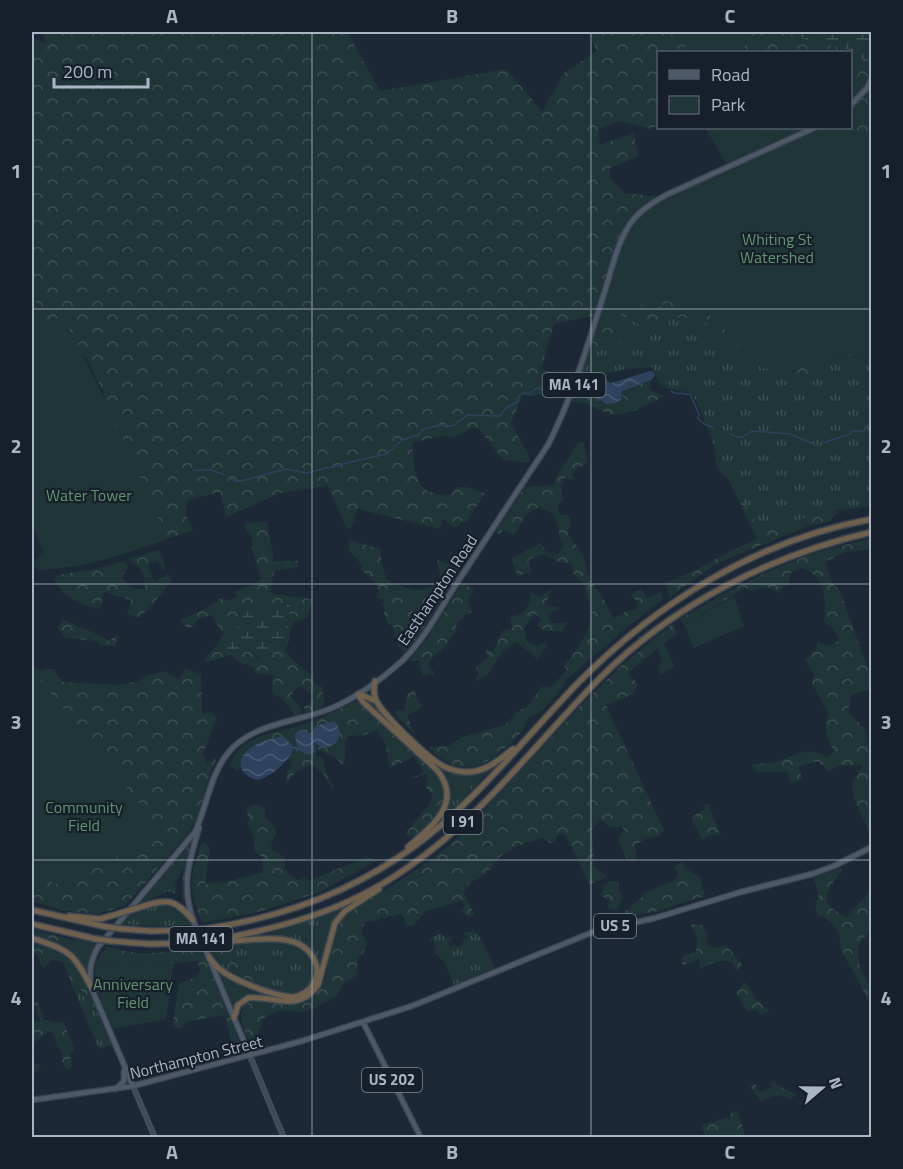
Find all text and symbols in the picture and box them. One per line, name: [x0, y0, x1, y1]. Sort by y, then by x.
text: A: [166, 0, 178, 31]
text: B: [446, 0, 458, 31]
text: C: [725, 0, 736, 31]
scale bar: [54, 51, 148, 89]
legend: [657, 51, 852, 129]
text: 200 m: [63, 58, 112, 85]
text: Road: [711, 61, 750, 88]
text: Park: [711, 91, 746, 118]
text: 1: [10, 155, 22, 186]
text: 1: [880, 155, 892, 186]
park label: Whiting St Watershed: [740, 227, 814, 269]
road number: MA 141: [542, 373, 606, 397]
text: 2: [10, 430, 22, 461]
text: 2: [880, 430, 892, 461]
park label: Water Tower: [46, 483, 132, 507]
street label: Easthampton Road: [391, 530, 483, 650]
text: 3: [10, 706, 22, 737]
text: 3: [880, 706, 892, 737]
park label: Community Field: [45, 795, 123, 837]
road number: I 91: [444, 810, 482, 834]
road number: US 5: [594, 914, 636, 938]
road number: MA 141: [170, 927, 232, 951]
park label: Anniversary Field: [93, 972, 173, 1014]
text: 4: [10, 982, 22, 1013]
text: 4: [880, 982, 892, 1013]
street label: Northampton Street: [127, 1029, 265, 1085]
north arrow: [792, 1058, 852, 1118]
road number: US 202: [362, 1068, 422, 1092]
text: N: [823, 1074, 849, 1092]
text: A: [166, 1136, 178, 1167]
text: B: [446, 1136, 458, 1167]
text: C: [725, 1136, 736, 1167]

